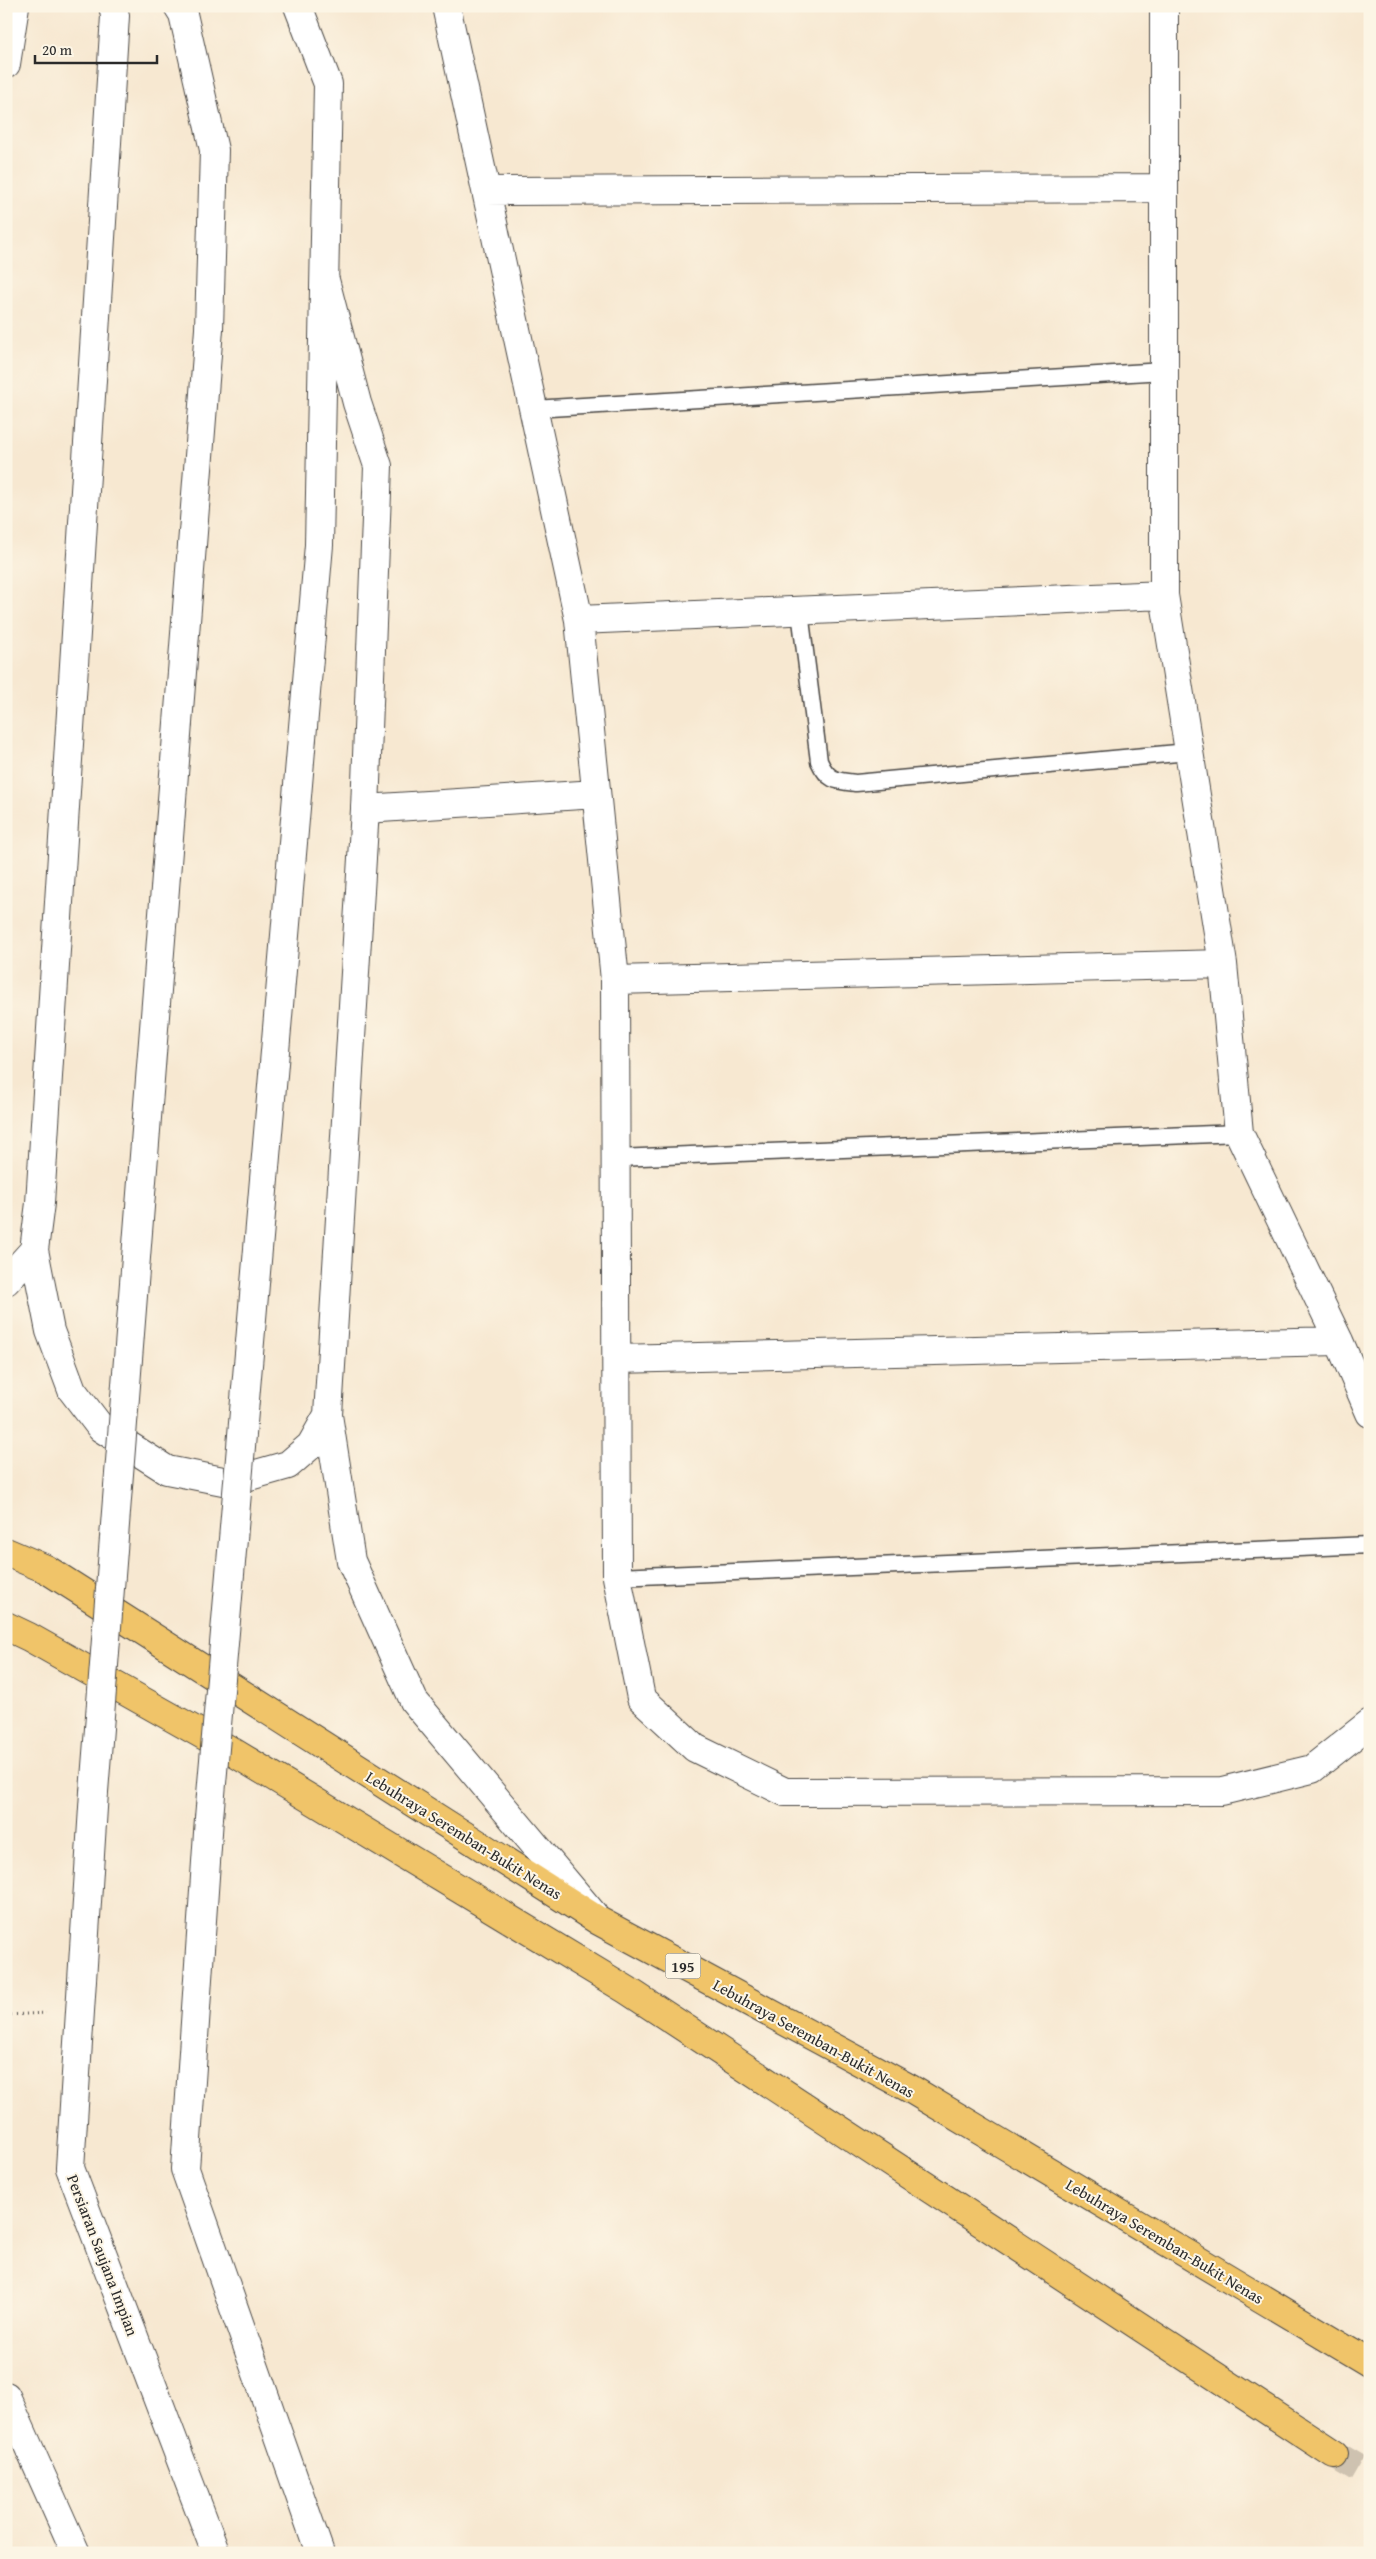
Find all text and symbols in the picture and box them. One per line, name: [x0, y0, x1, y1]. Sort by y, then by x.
scale bar: [35, 32, 158, 64]
text: 20 m: [42, 39, 73, 60]
street label: Lebuhraya Seremban-Bukit Nenas: [361, 1765, 567, 1905]
road number: 195: [666, 1954, 700, 1978]
street label: Lebuhraya Seremban-Bukit Nenas: [709, 1972, 919, 2104]
street label: Persiaran Saujana Impian: [61, 2171, 145, 2339]
street label: Lebuhraya Seremban-Bukit Nenas: [1062, 2172, 1268, 2310]

